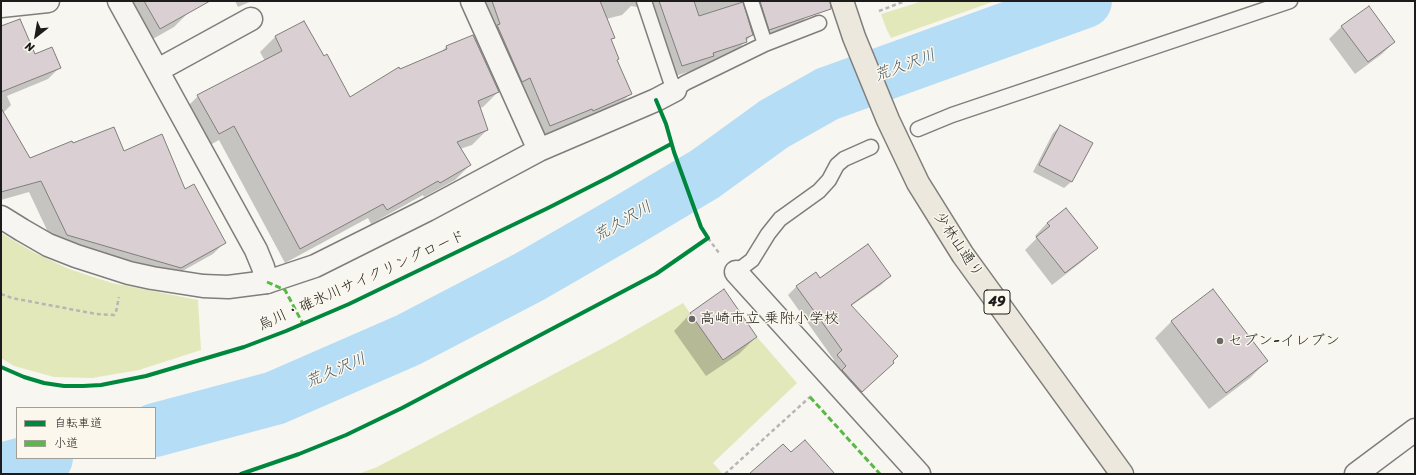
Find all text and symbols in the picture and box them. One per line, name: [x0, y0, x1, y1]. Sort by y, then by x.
north arrow: [16, 16, 56, 56]
text: N: [21, 37, 38, 57]
water label: 荒久沢川: [872, 46, 938, 86]
water label: 荒久沢川: [590, 198, 656, 246]
street label: 少林山通り: [930, 209, 986, 281]
street label: 烏川・碓氷川サイクリングロード: [256, 227, 468, 335]
road number: 49: [984, 290, 1010, 314]
place label: 高崎市立 乗附小学校: [700, 310, 839, 328]
marker: 高崎市立 乗附小学校: [687, 314, 697, 324]
place label: セブン-イレブン: [1228, 332, 1340, 350]
marker: セブン-イレブン: [1215, 336, 1225, 346]
water label: 荒久沢川: [303, 350, 369, 392]
legend: [16, 407, 156, 459]
text: 自転車道: [54, 412, 102, 434]
text: 小道: [54, 432, 78, 454]

